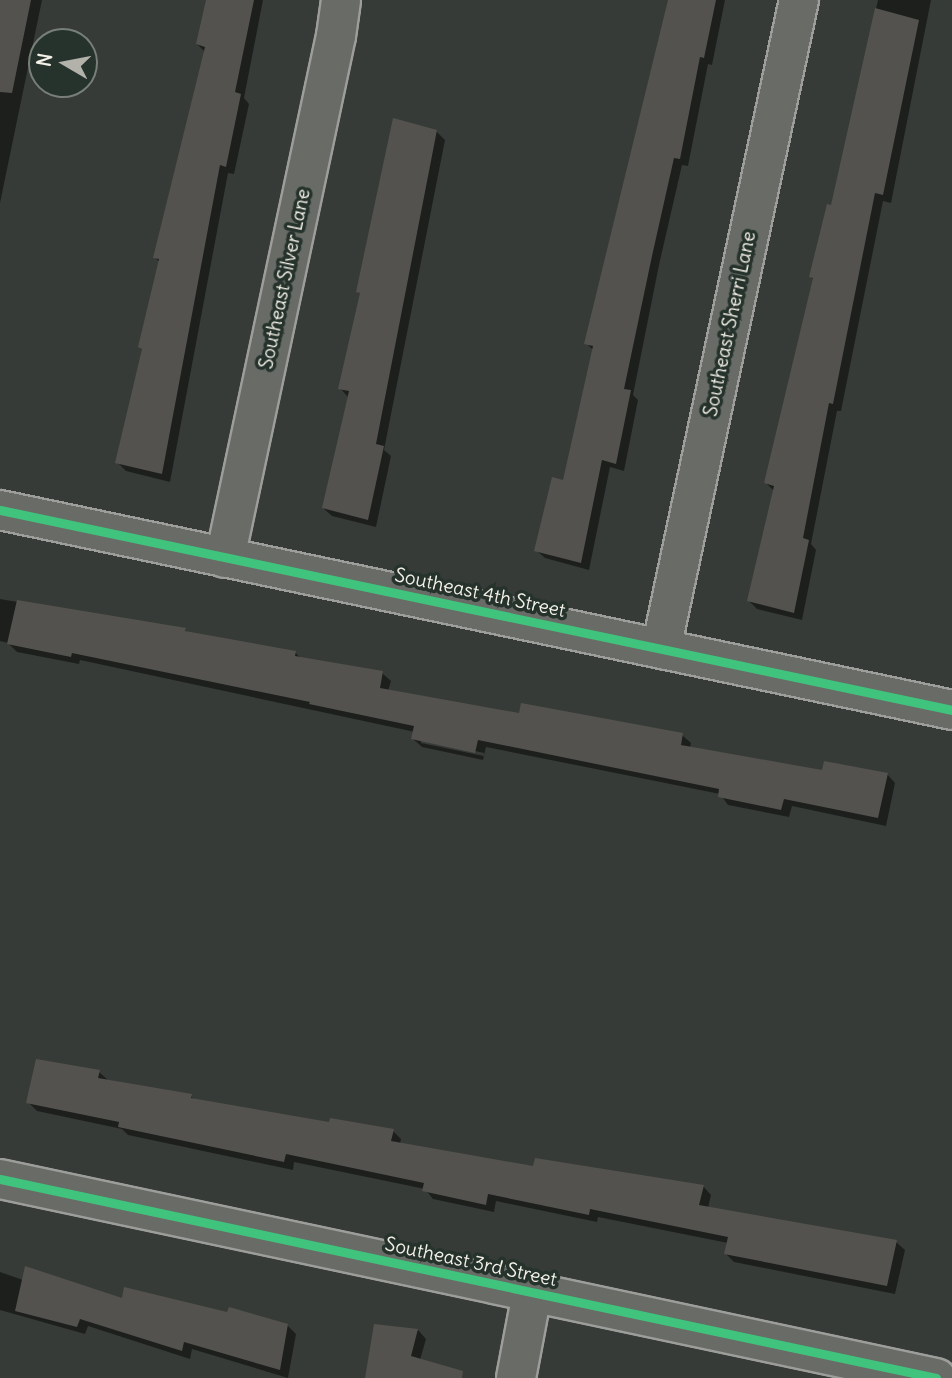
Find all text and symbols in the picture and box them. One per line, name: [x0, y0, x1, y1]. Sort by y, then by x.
north arrow: [28, 28, 98, 98]
text: N: [31, 51, 57, 68]
street label: Southeast Silver Lane: [255, 187, 315, 371]
street label: Southeast Sherri Lane: [699, 229, 761, 419]
street label: Southeast 4th Street: [393, 564, 567, 622]
street label: Southeast 3rd Street: [383, 1233, 559, 1291]

